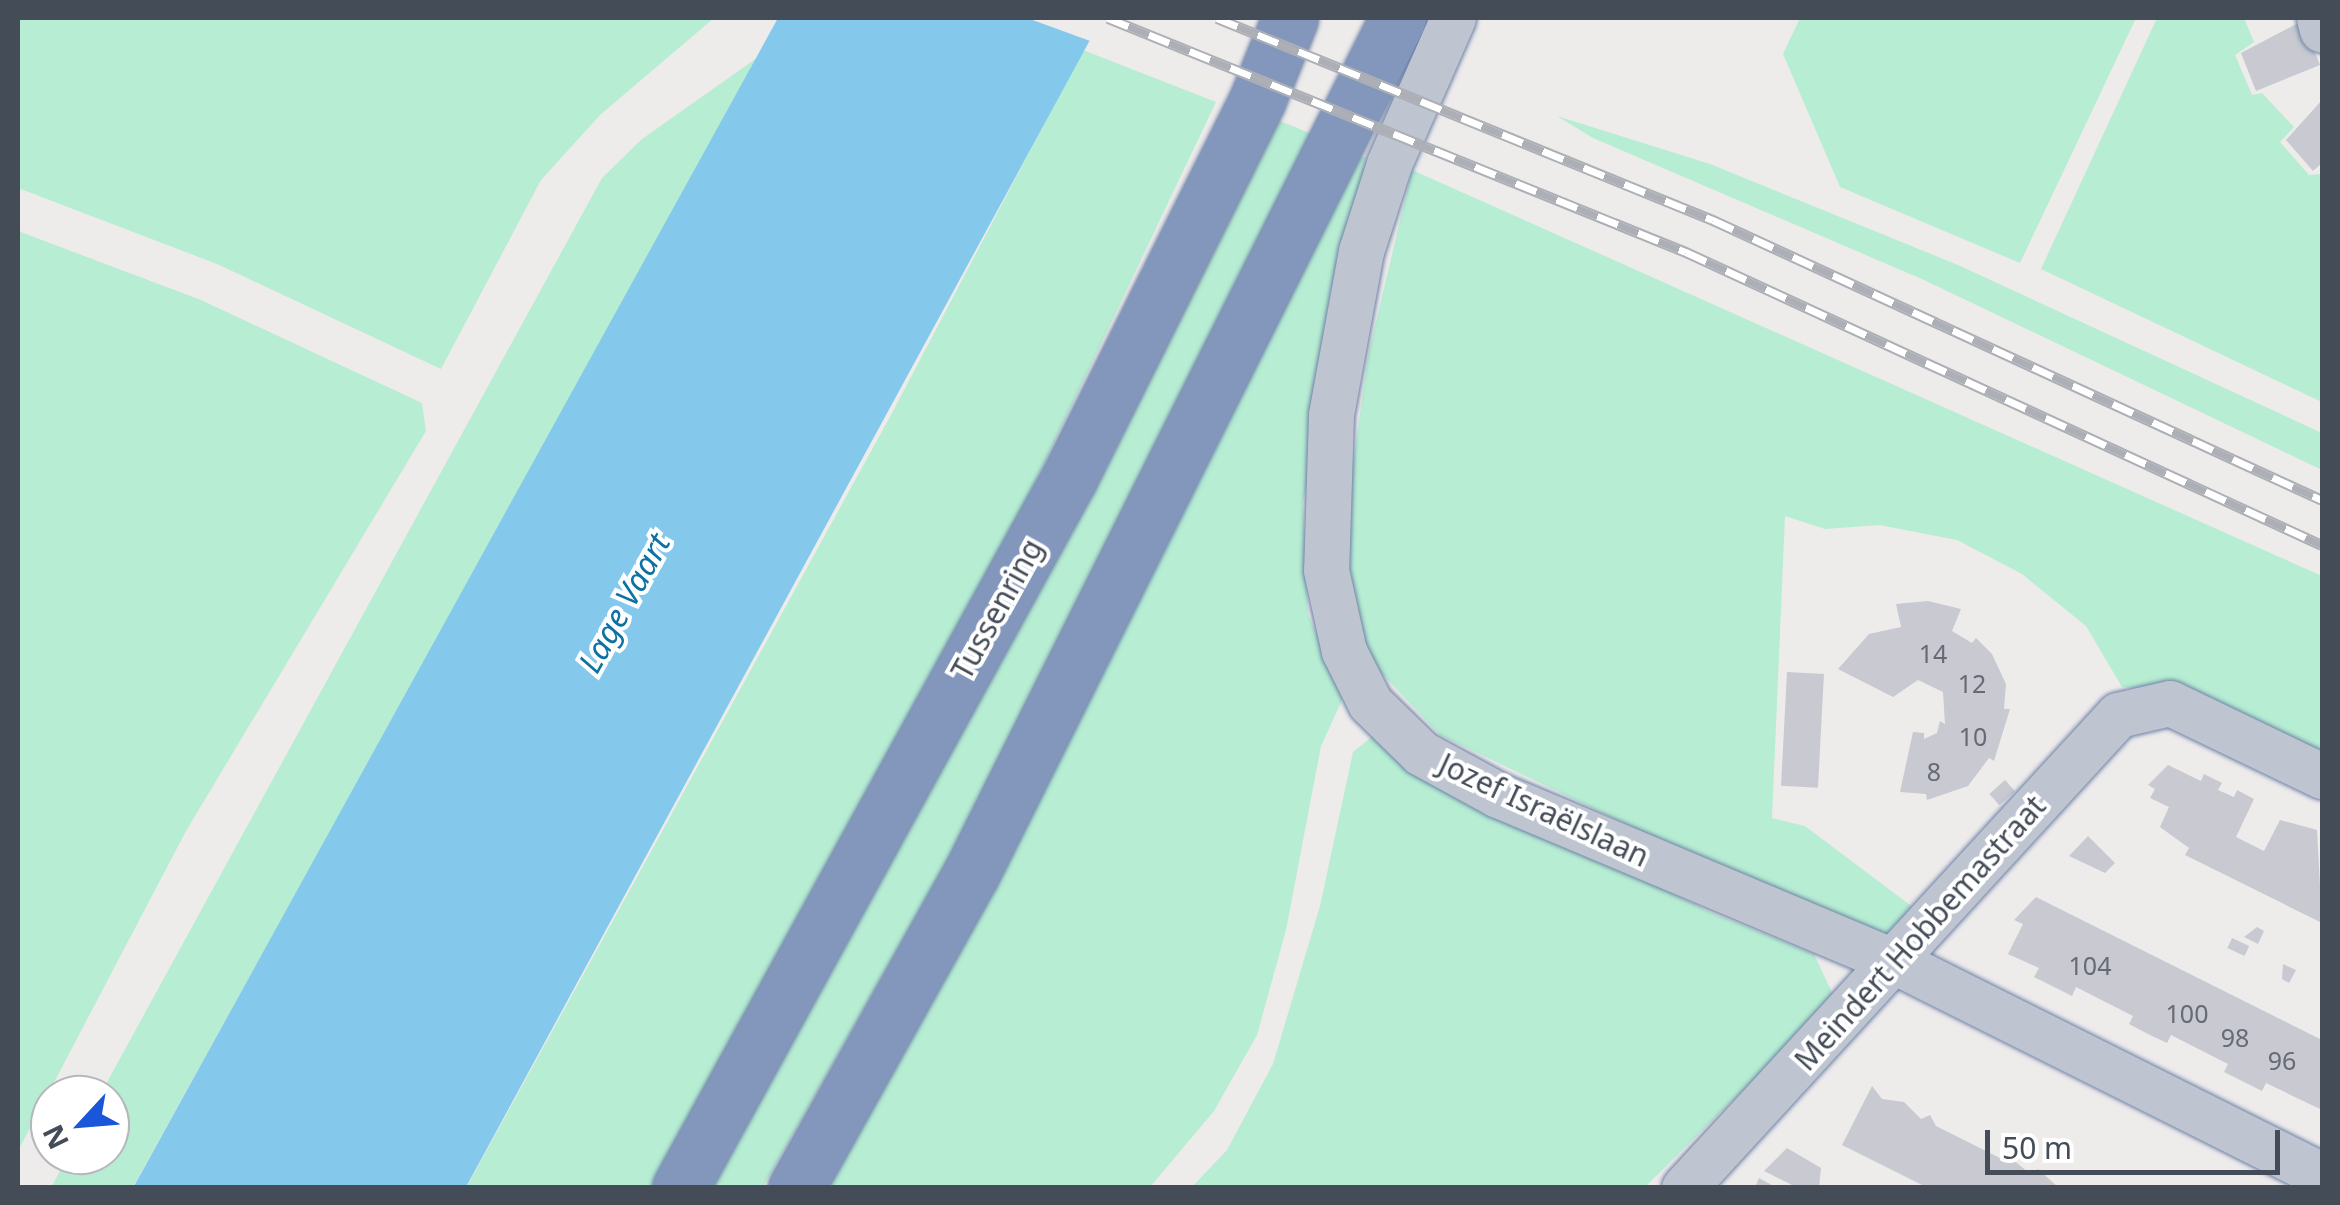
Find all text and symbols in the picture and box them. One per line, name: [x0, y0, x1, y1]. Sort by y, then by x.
water label: Lage Vaart: [570, 527, 678, 679]
street label: Tussenring: [944, 532, 1050, 686]
house number: 14: [1919, 638, 1947, 668]
house number: 12: [1958, 668, 1986, 698]
house number: 10: [1959, 721, 1987, 751]
street label: Jozef Israëlslaan: [1433, 746, 1655, 874]
house number: 8: [1927, 756, 1941, 786]
street label: Meindert Hobbemastraat: [1787, 788, 2053, 1078]
house number: 104: [2069, 950, 2111, 980]
house number: 100: [2166, 998, 2208, 1028]
house number: 98: [2221, 1022, 2249, 1052]
house number: 96: [2268, 1045, 2296, 1075]
north arrow: [30, 1075, 130, 1175]
scale bar: [1990, 1110, 2285, 1172]
text: N: [33, 1119, 77, 1156]
text: 50 m: [2002, 1127, 2072, 1168]

